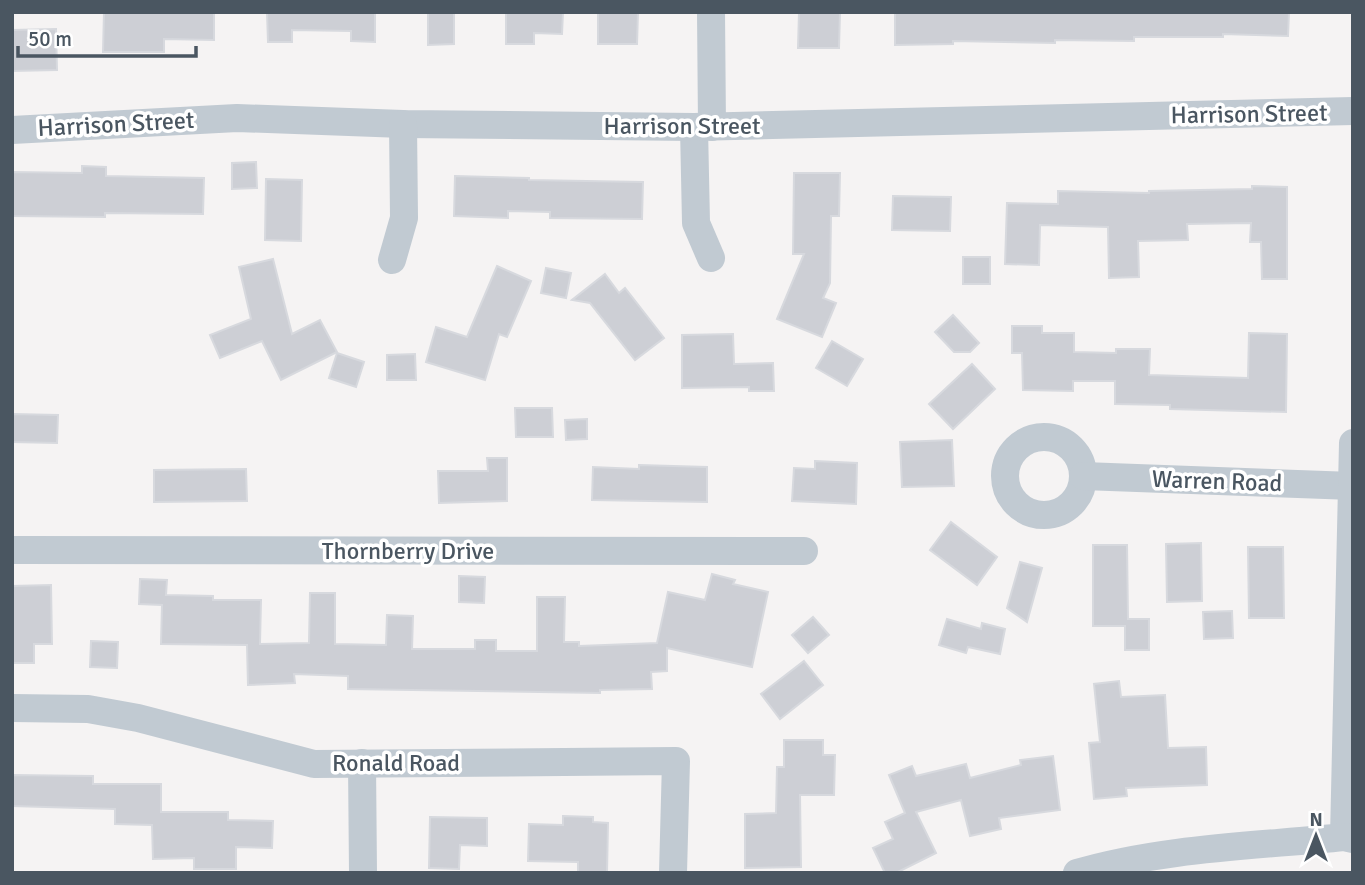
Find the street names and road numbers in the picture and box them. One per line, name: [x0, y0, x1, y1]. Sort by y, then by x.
street label: Harrison Street: [1170, 98, 1328, 130]
street label: Harrison Street: [37, 105, 195, 143]
street label: Harrison Street: [604, 111, 760, 141]
street label: Warren Road: [1151, 464, 1283, 498]
street label: Thornberry Drive: [322, 536, 494, 566]
street label: Ronald Road: [332, 748, 460, 778]

